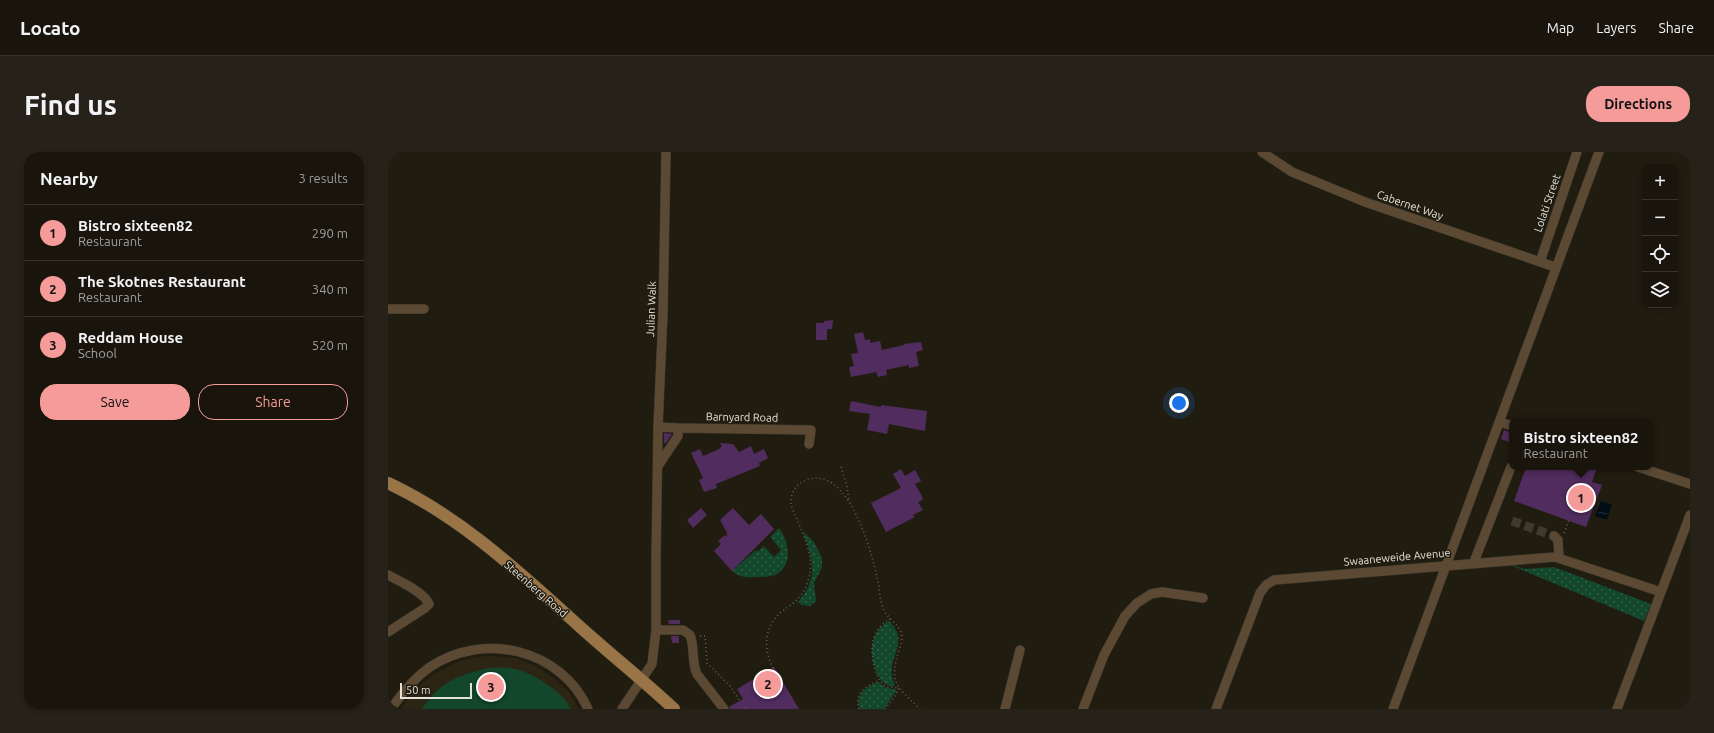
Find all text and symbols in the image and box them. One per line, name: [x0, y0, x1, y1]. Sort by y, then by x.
text: Locato: [20, 17, 81, 39]
text: Map: [1547, 20, 1574, 36]
text: Layers: [1596, 20, 1636, 36]
text: Share: [1658, 20, 1694, 36]
button: Directions: [1586, 86, 1690, 122]
text: Find us: [24, 89, 117, 120]
map controls: [1642, 164, 1678, 308]
button: +: [1642, 164, 1678, 200]
text: Nearby: [40, 169, 98, 188]
text: 3 results: [298, 171, 348, 185]
street label: Lolati Street: [1531, 172, 1563, 234]
street label: Cabernet Way: [1375, 188, 1445, 222]
button: −: [1642, 200, 1678, 236]
text: Bistro sixteen82: [78, 217, 193, 234]
text: 1: [49, 226, 57, 240]
text: 290 m: [312, 226, 348, 240]
text: Restaurant: [78, 234, 142, 248]
button: locate: [1642, 236, 1678, 272]
button: layers: [1642, 272, 1678, 308]
text: The Skotnes Restaurant: [78, 273, 246, 290]
street label: Julian Walk: [644, 280, 658, 337]
text: 2: [49, 282, 57, 296]
text: 340 m: [312, 282, 348, 296]
text: Restaurant: [78, 290, 142, 304]
text: Reddam House: [78, 329, 183, 346]
text: 3: [49, 338, 57, 352]
text: 520 m: [312, 338, 348, 352]
text: School: [78, 346, 117, 360]
button: Save: [40, 384, 190, 420]
button: Share: [198, 384, 348, 420]
your location: [1169, 393, 1189, 413]
street label: Barnyard Road: [706, 410, 778, 424]
popup: [1509, 418, 1653, 470]
text: Bistro sixteen82: [1524, 429, 1638, 446]
text: Restaurant: [1524, 446, 1588, 460]
pin: 1: [1568, 483, 1594, 513]
street label: Swaaneweide Avenue: [1343, 546, 1451, 568]
street label: Steenberg Road: [502, 558, 570, 620]
pin: 2: [755, 669, 781, 699]
pin: 3: [478, 672, 504, 702]
scale bar: [400, 681, 472, 700]
text: 50 m: [406, 684, 430, 696]

